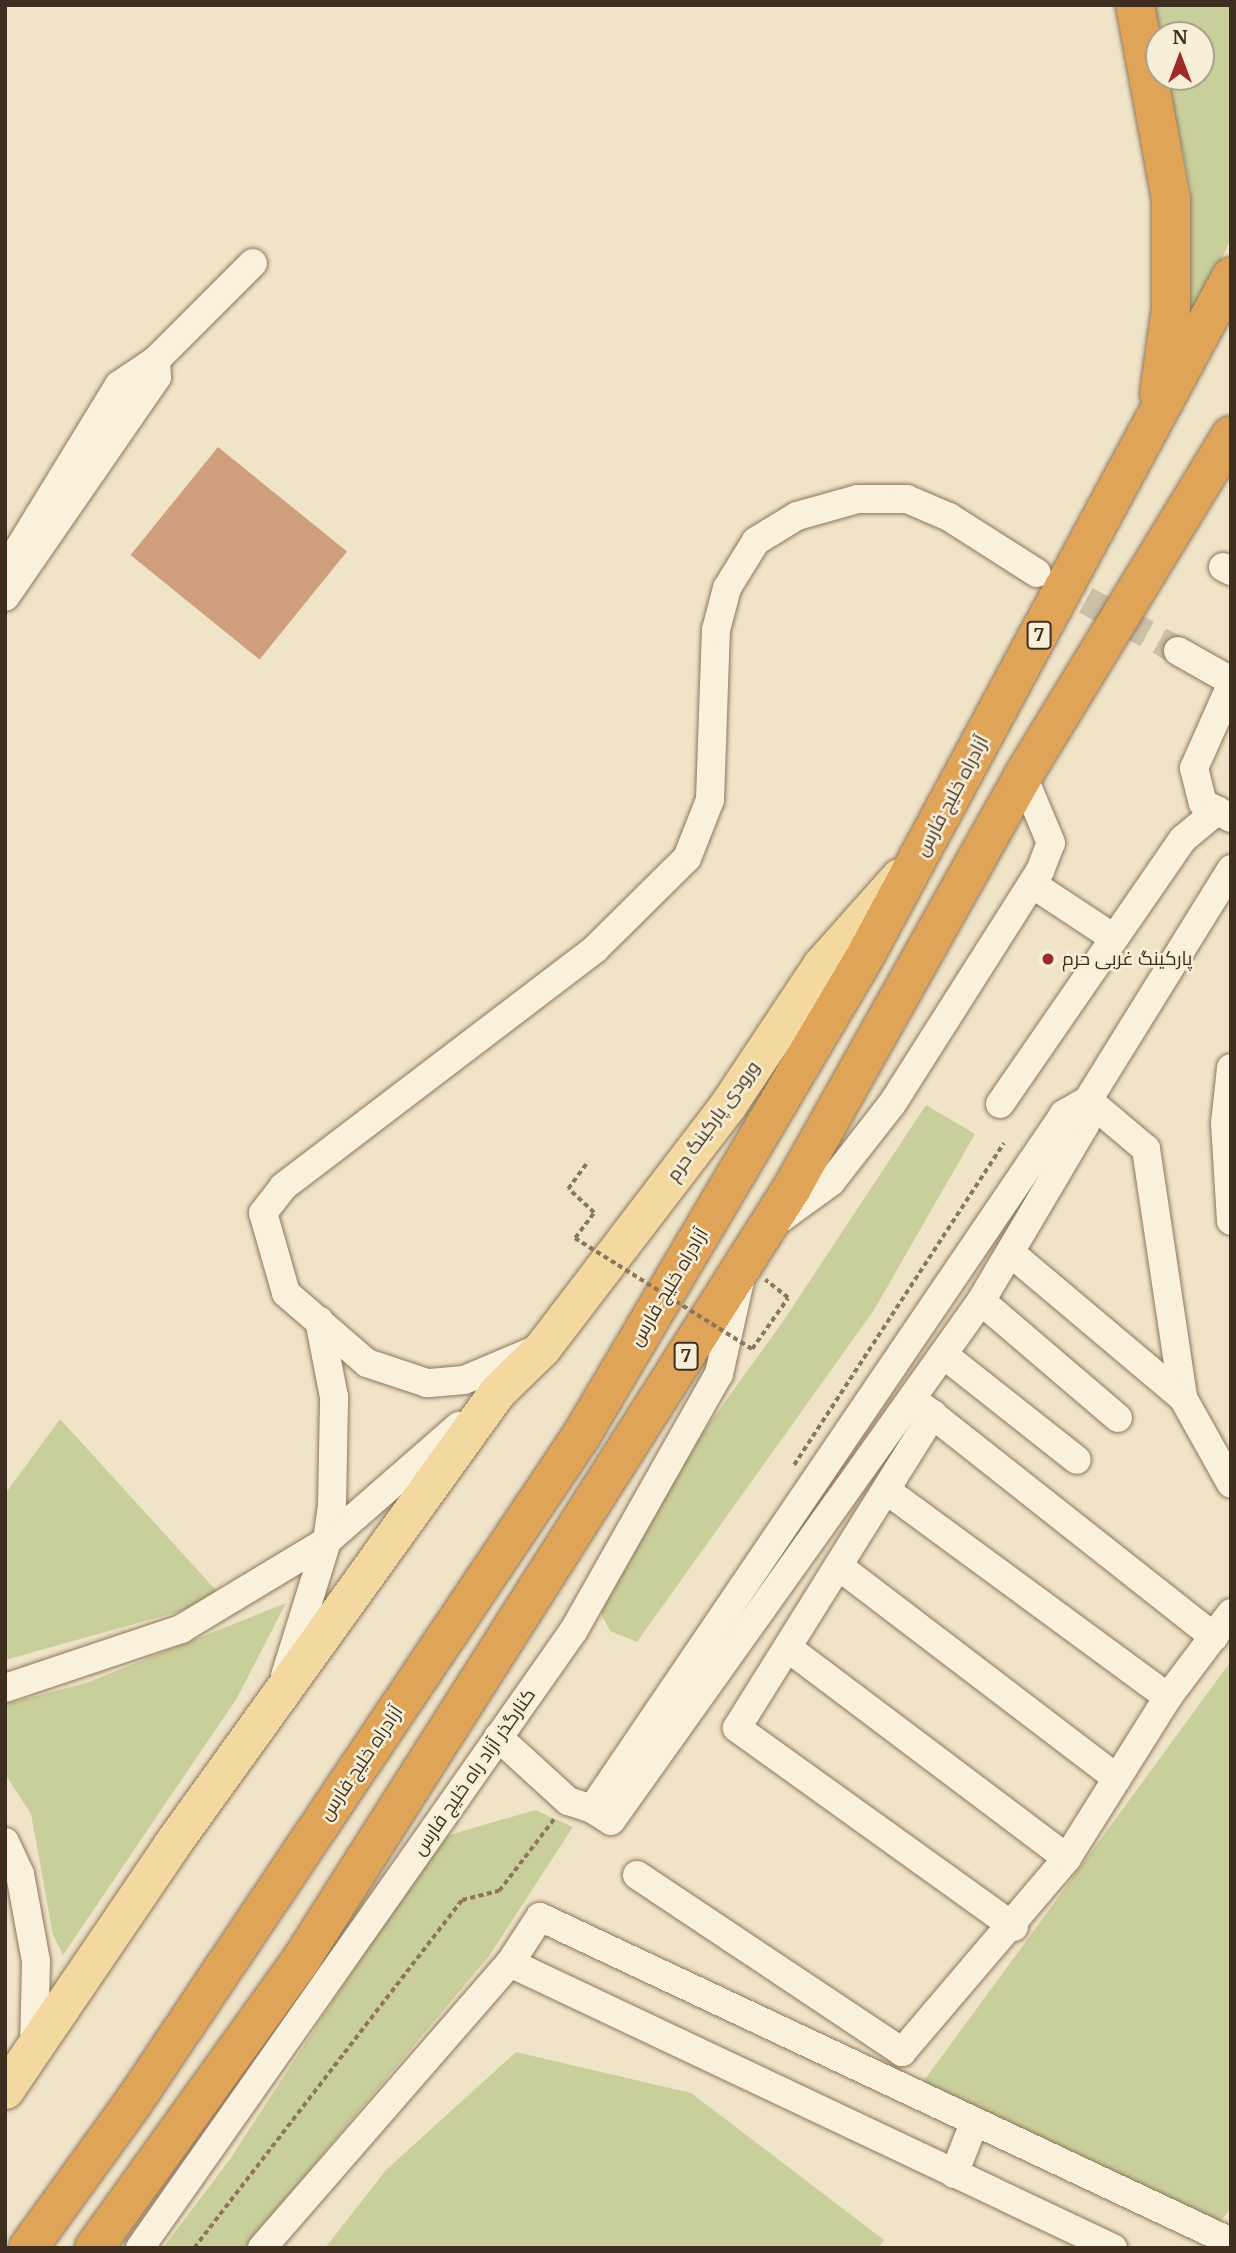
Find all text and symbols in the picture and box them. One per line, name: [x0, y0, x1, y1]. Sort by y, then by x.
north arrow: [1145, 21, 1215, 91]
text: N: [1172, 25, 1188, 49]
road number: 7: [1025, 620, 1053, 650]
street label: آزادراه خلیج فارس: [911, 732, 993, 860]
place label: پارکینگ غربی حرم: [1062, 948, 1192, 970]
marker: پارکینگ غربی حرم: [1040, 951, 1056, 967]
street label: ورودی پارکینگ حرم: [662, 1056, 764, 1186]
street label: آزادراه خلیج فارس: [625, 1224, 713, 1350]
road number: 7: [672, 1342, 700, 1371]
street label: کنارگذر آزاد راه خلیج فارس: [408, 1684, 540, 1860]
street label: آزادراه خلیج فارس: [314, 1701, 408, 1825]

